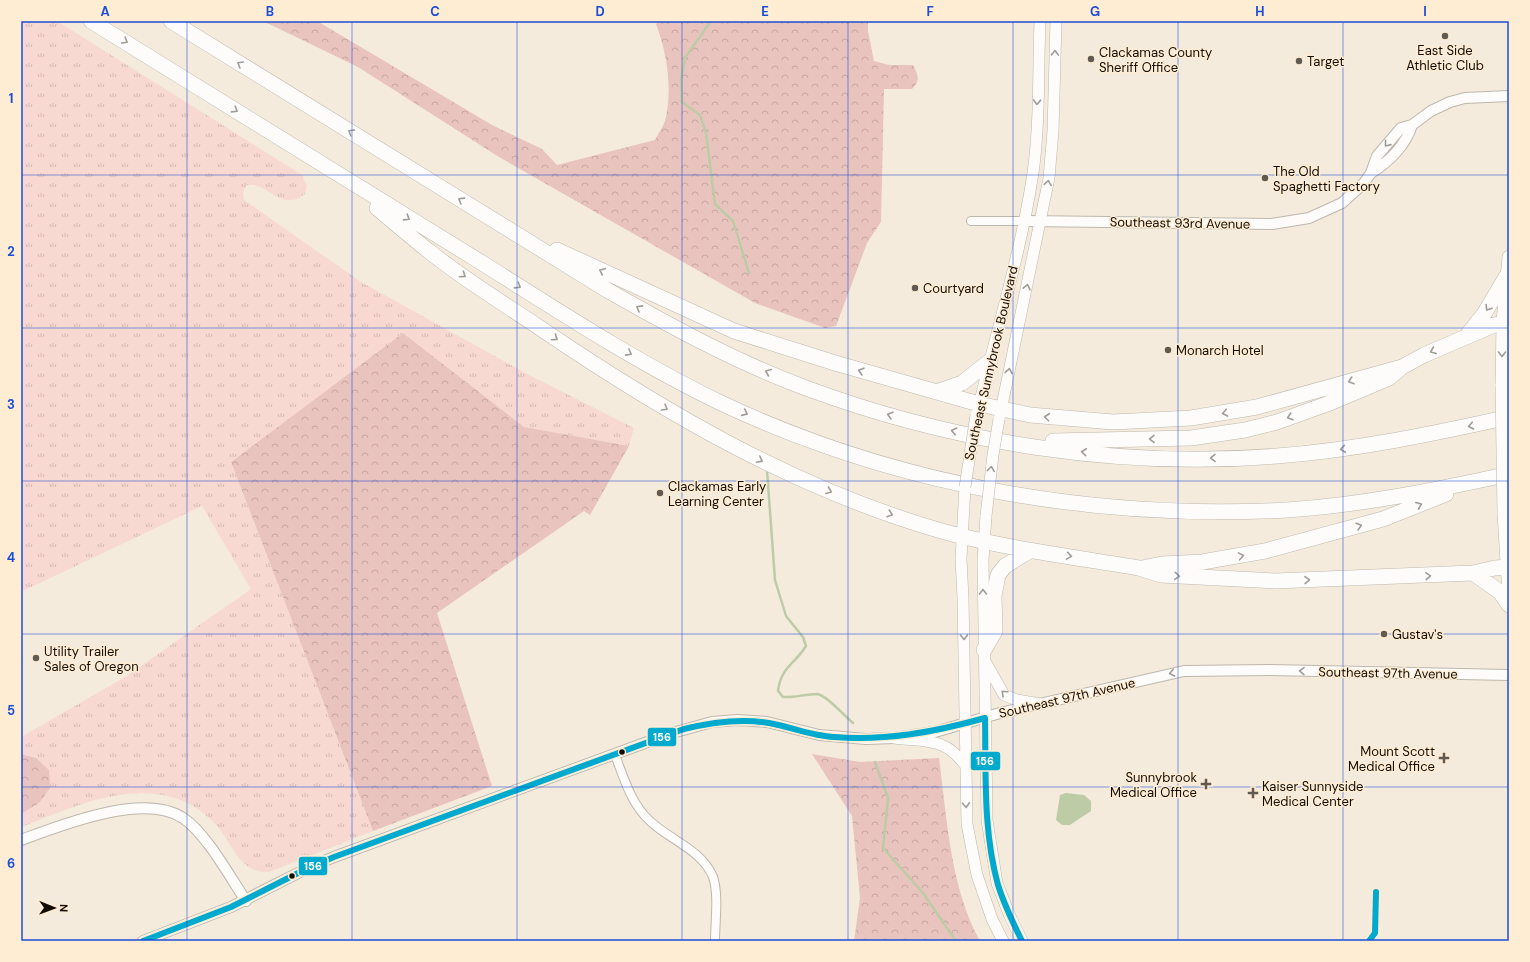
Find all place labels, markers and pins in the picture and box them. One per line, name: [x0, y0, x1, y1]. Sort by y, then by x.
marker: East Side Athletic Club: [1440, 31, 1450, 41]
place label: East Side Athletic Club: [1406, 42, 1484, 74]
place label: Clackamas County Sheriff Office: [1099, 44, 1212, 76]
place label: Target: [1307, 53, 1344, 70]
marker: Clackamas County Sheriff Office: [1086, 54, 1096, 64]
marker: Target: [1294, 56, 1304, 66]
place label: The Old Spaghetti Factory: [1273, 163, 1380, 195]
marker: The Old Spaghetti Factory: [1260, 173, 1270, 183]
place label: Courtyard: [923, 280, 984, 297]
marker: Courtyard: [910, 283, 920, 293]
place label: Monarch Hotel: [1176, 342, 1264, 359]
marker: Monarch Hotel: [1163, 345, 1173, 355]
place label: Clackamas Early Learning Center: [668, 478, 766, 510]
marker: Clackamas Early Learning Center: [655, 488, 665, 498]
place label: Gustav's: [1392, 626, 1443, 643]
marker: Gustav's: [1379, 629, 1389, 639]
place label: Utility Trailer Sales of Oregon: [44, 643, 139, 675]
marker: Utility Trailer Sales of Oregon: [31, 653, 41, 663]
place label: Mount Scott Medical Office: [1348, 743, 1435, 775]
unlabelled marker: [617, 747, 627, 757]
marker: Mount Scott Medical Office: [1438, 752, 1450, 764]
place label: Sunnybrook Medical Office: [1110, 769, 1197, 801]
marker: Sunnybrook Medical Office: [1200, 778, 1212, 790]
place label: Kaiser Sunnyside Medical Center: [1262, 778, 1363, 810]
marker: Kaiser Sunnyside Medical Center: [1247, 787, 1259, 799]
unlabelled marker: [287, 871, 297, 881]

